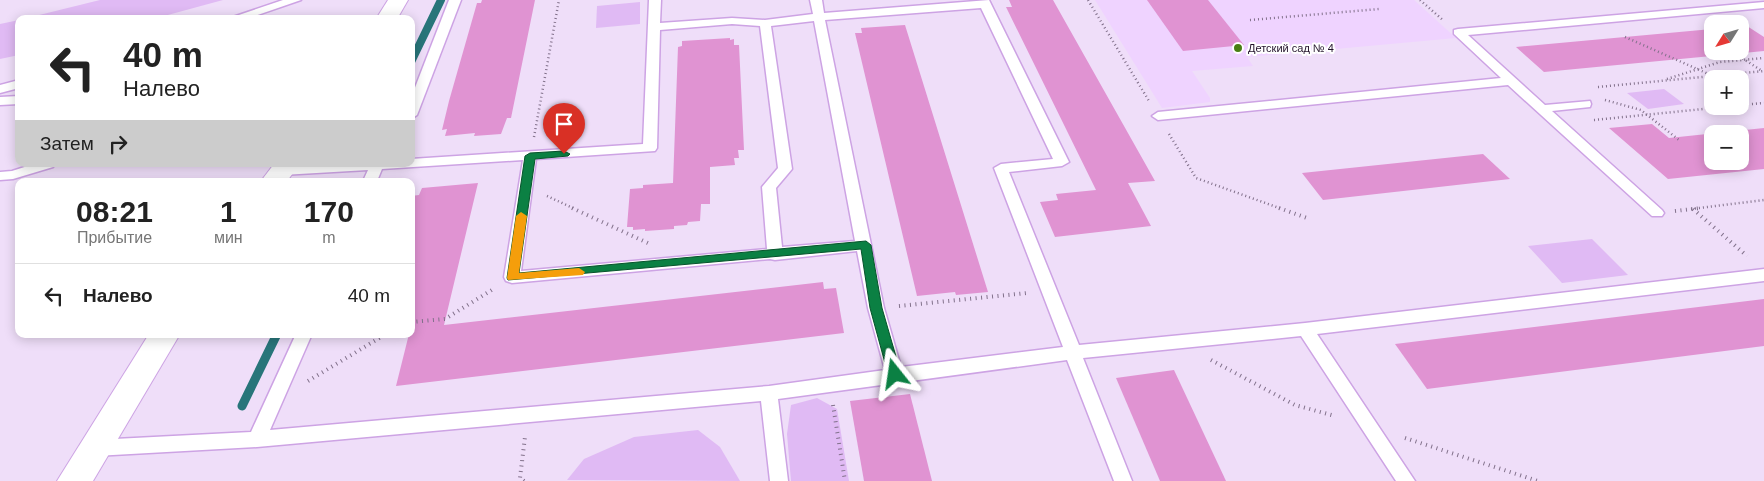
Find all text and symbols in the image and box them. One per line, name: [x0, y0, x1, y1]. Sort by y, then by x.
north arrow: [1704, 15, 1749, 60]
map controls: [1704, 15, 1749, 170]
icon: left: [40, 35, 105, 100]
text: 40 m: [123, 35, 203, 74]
marker: Детский сад № 4: [1232, 42, 1244, 54]
place label: Детский сад № 4: [1248, 42, 1334, 54]
button: +: [1704, 70, 1749, 115]
text: Налево: [123, 76, 200, 101]
pin: [543, 103, 585, 154]
icon: arrive: [550, 110, 578, 138]
button: −: [1704, 125, 1749, 170]
icon: right: [104, 130, 132, 158]
text: Затем: [40, 133, 94, 154]
text: 08:21: [76, 195, 153, 228]
text: 1: [220, 195, 237, 228]
text: 170: [304, 195, 354, 228]
text: Прибытие: [77, 229, 152, 246]
text: мин: [214, 229, 243, 246]
text: m: [322, 229, 335, 246]
icon: left: [40, 282, 68, 310]
text: Налево: [83, 285, 153, 306]
text: 40 m: [348, 285, 390, 306]
position arrow: [868, 347, 920, 399]

